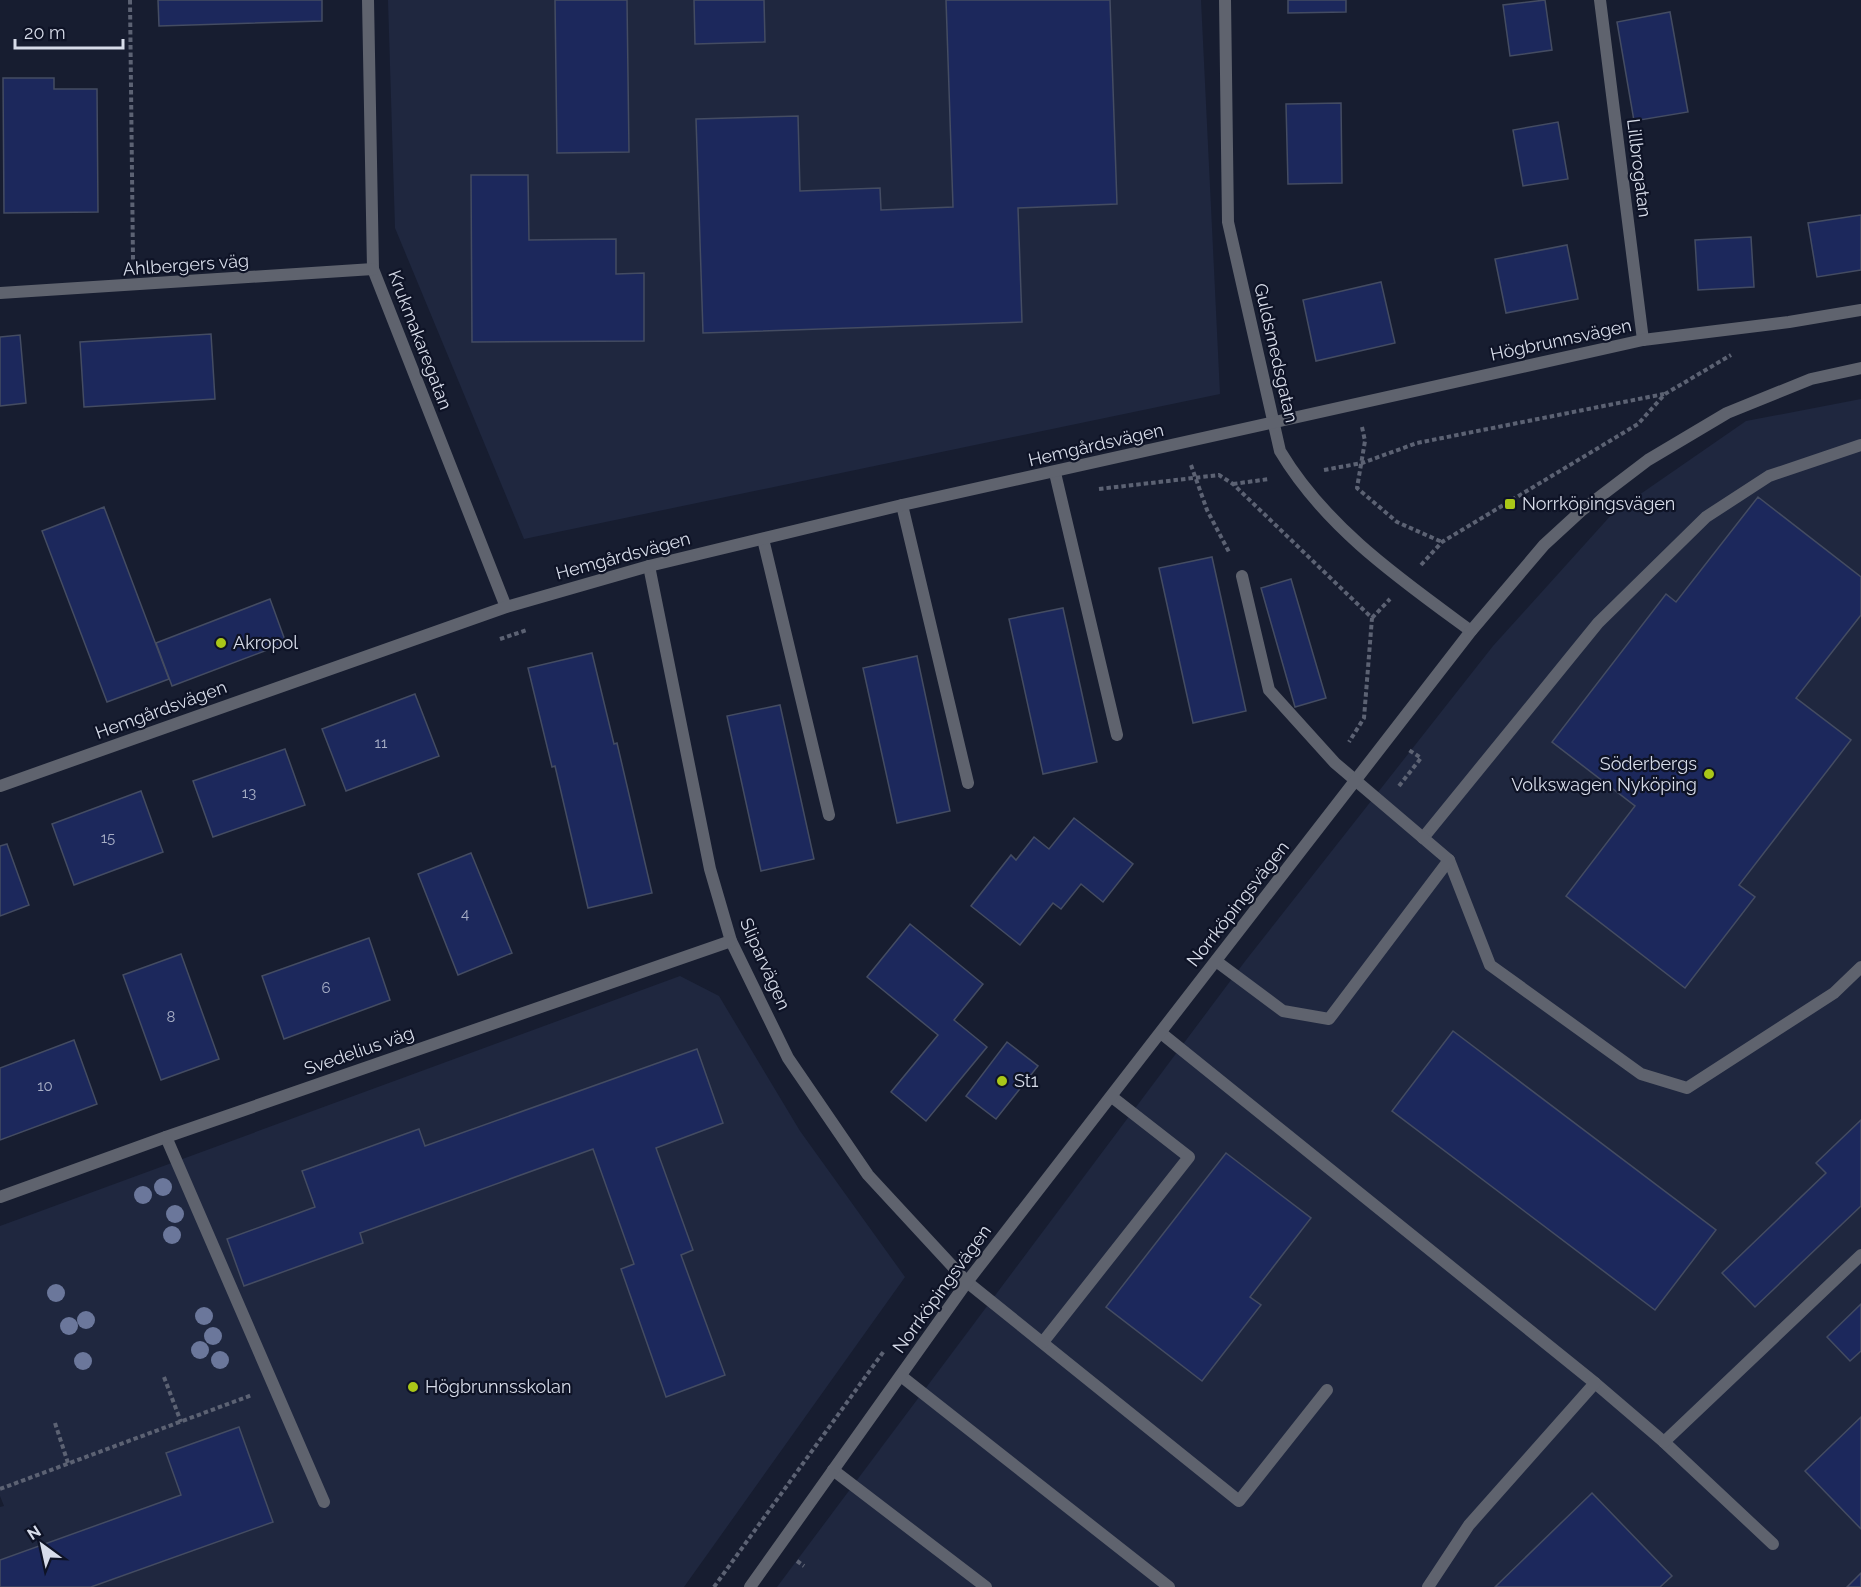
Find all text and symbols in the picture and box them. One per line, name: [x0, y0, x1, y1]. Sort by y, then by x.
scale bar: [15, 12, 123, 50]
text: 20 m: [24, 22, 66, 43]
street label: Lillbrogatan: [1623, 117, 1656, 218]
street label: Ahlbergers väg: [122, 250, 250, 279]
street label: Krukmakaregatan: [384, 267, 457, 412]
street label: Guldsmedsgatan: [1250, 281, 1303, 425]
street label: Högbrunnsvägen: [1488, 314, 1633, 365]
street label: Hemgårdsvägen: [1026, 419, 1166, 470]
place label: Norrköpingsvägen: [1522, 493, 1675, 514]
marker: Norrköpingsvägen: [1503, 497, 1517, 511]
street label: Hemgårdsvägen: [553, 527, 692, 584]
place label: Akropol: [233, 632, 298, 653]
marker: Akropol: [214, 636, 228, 650]
street label: Hemgårdsvägen: [92, 676, 229, 743]
house number: 11: [375, 734, 388, 752]
place label: Söderbergs Volkswagen Nyköping: [1511, 753, 1697, 795]
marker: Söderbergs Volkswagen Nyköping: [1702, 767, 1716, 781]
house number: 13: [242, 784, 256, 802]
house number: 15: [101, 829, 115, 847]
street label: Norrköpingsvägen: [1182, 837, 1293, 971]
house number: 4: [461, 905, 469, 923]
street label: Sliparvägen: [736, 915, 795, 1013]
house number: 6: [321, 979, 331, 997]
house number: 8: [167, 1008, 176, 1026]
street label: Svedelius väg: [301, 1022, 417, 1079]
place label: St1: [1014, 1070, 1039, 1091]
marker: St1: [995, 1074, 1009, 1088]
house number: 10: [37, 1077, 53, 1095]
street label: Norrköpingsvägen: [888, 1220, 995, 1357]
place label: Högbrunnsskolan: [425, 1376, 571, 1397]
marker: Högbrunnsskolan: [406, 1380, 420, 1394]
north arrow: [12, 1515, 72, 1575]
text: N: [24, 1522, 44, 1544]

